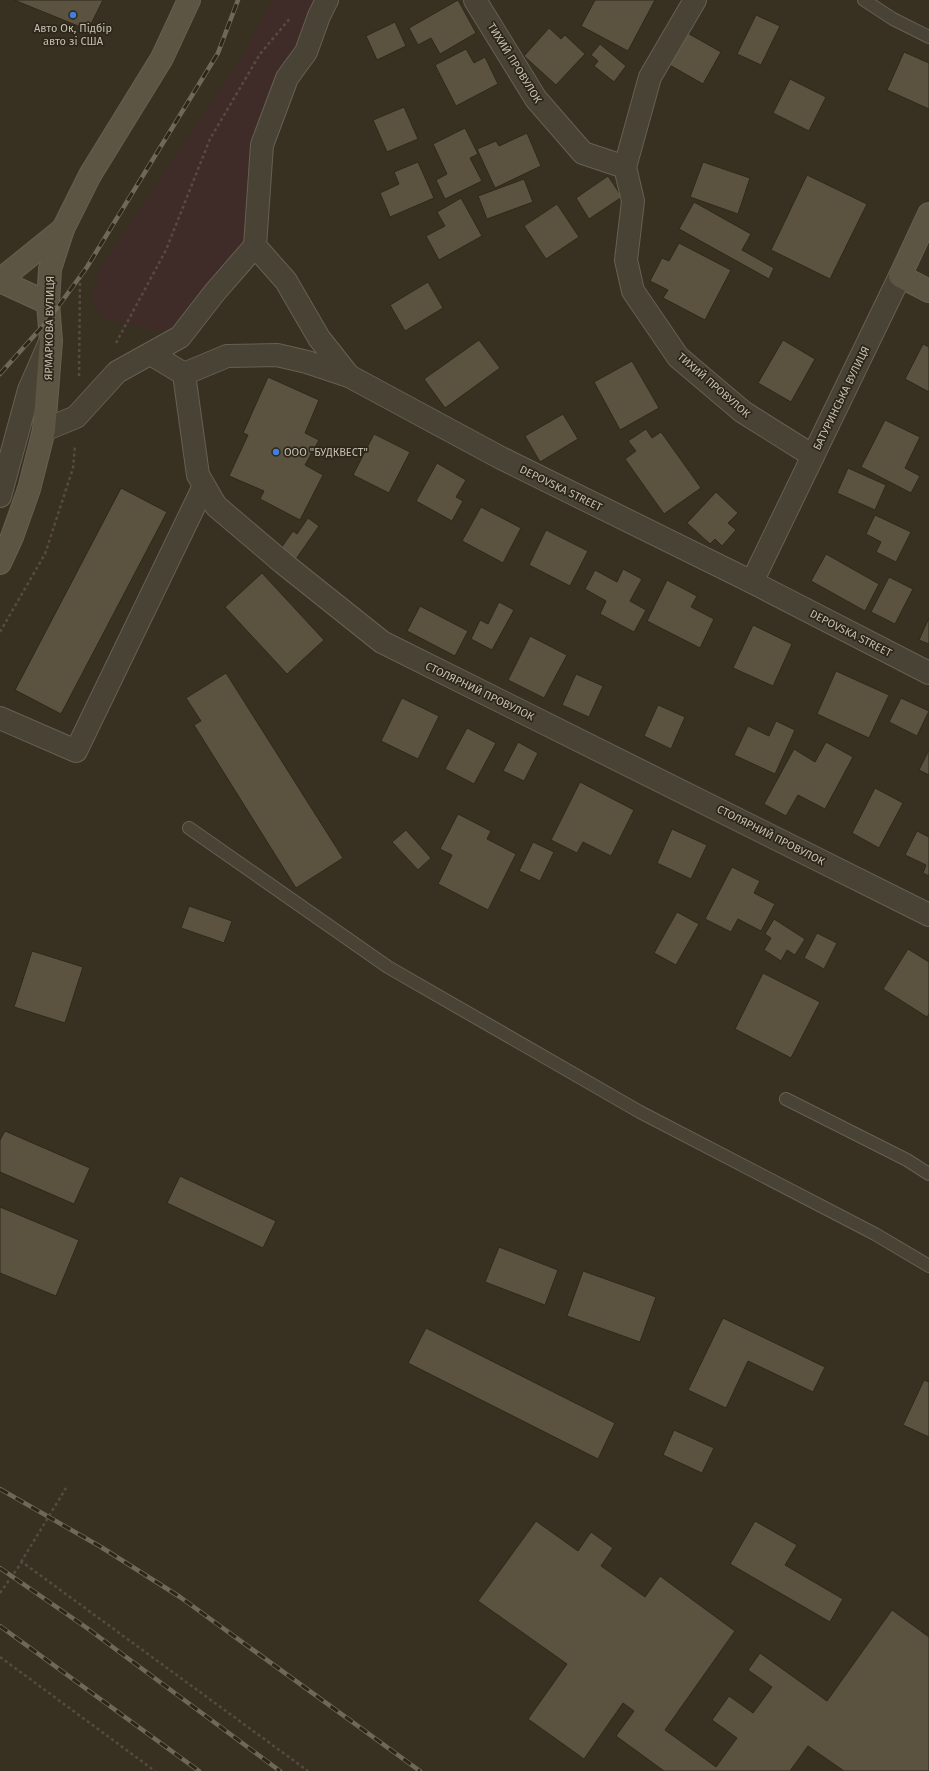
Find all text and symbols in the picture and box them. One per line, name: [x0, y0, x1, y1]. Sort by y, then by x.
marker: Авто Ок, Підбір авто зі США: [68, 10, 78, 20]
street label: ТИХИЙ ПРОВУЛОК: [485, 21, 545, 106]
place label: Авто Ок, Підбір авто зі США: [34, 22, 112, 48]
street label: ЯРМАРКОВА ВУЛИЦЯ: [42, 276, 57, 380]
street label: БАТУРИНСЬКА ВУЛИЦЯ: [811, 344, 872, 452]
street label: ТИХИЙ ПРОВУЛОК: [675, 350, 753, 421]
place label: ООО "БУДКВЕСТ": [284, 446, 368, 459]
marker: ООО "БУДКВЕСТ": [271, 447, 281, 457]
street label: DEPOVSKA STREET: [517, 463, 604, 514]
street label: DEPOVSKA STREET: [808, 607, 894, 660]
street label: СТОЛЯРНИЙ ПРОВУЛОК: [423, 659, 537, 724]
street label: СТОЛЯРНИЙ ПРОВУЛОК: [715, 803, 827, 869]

